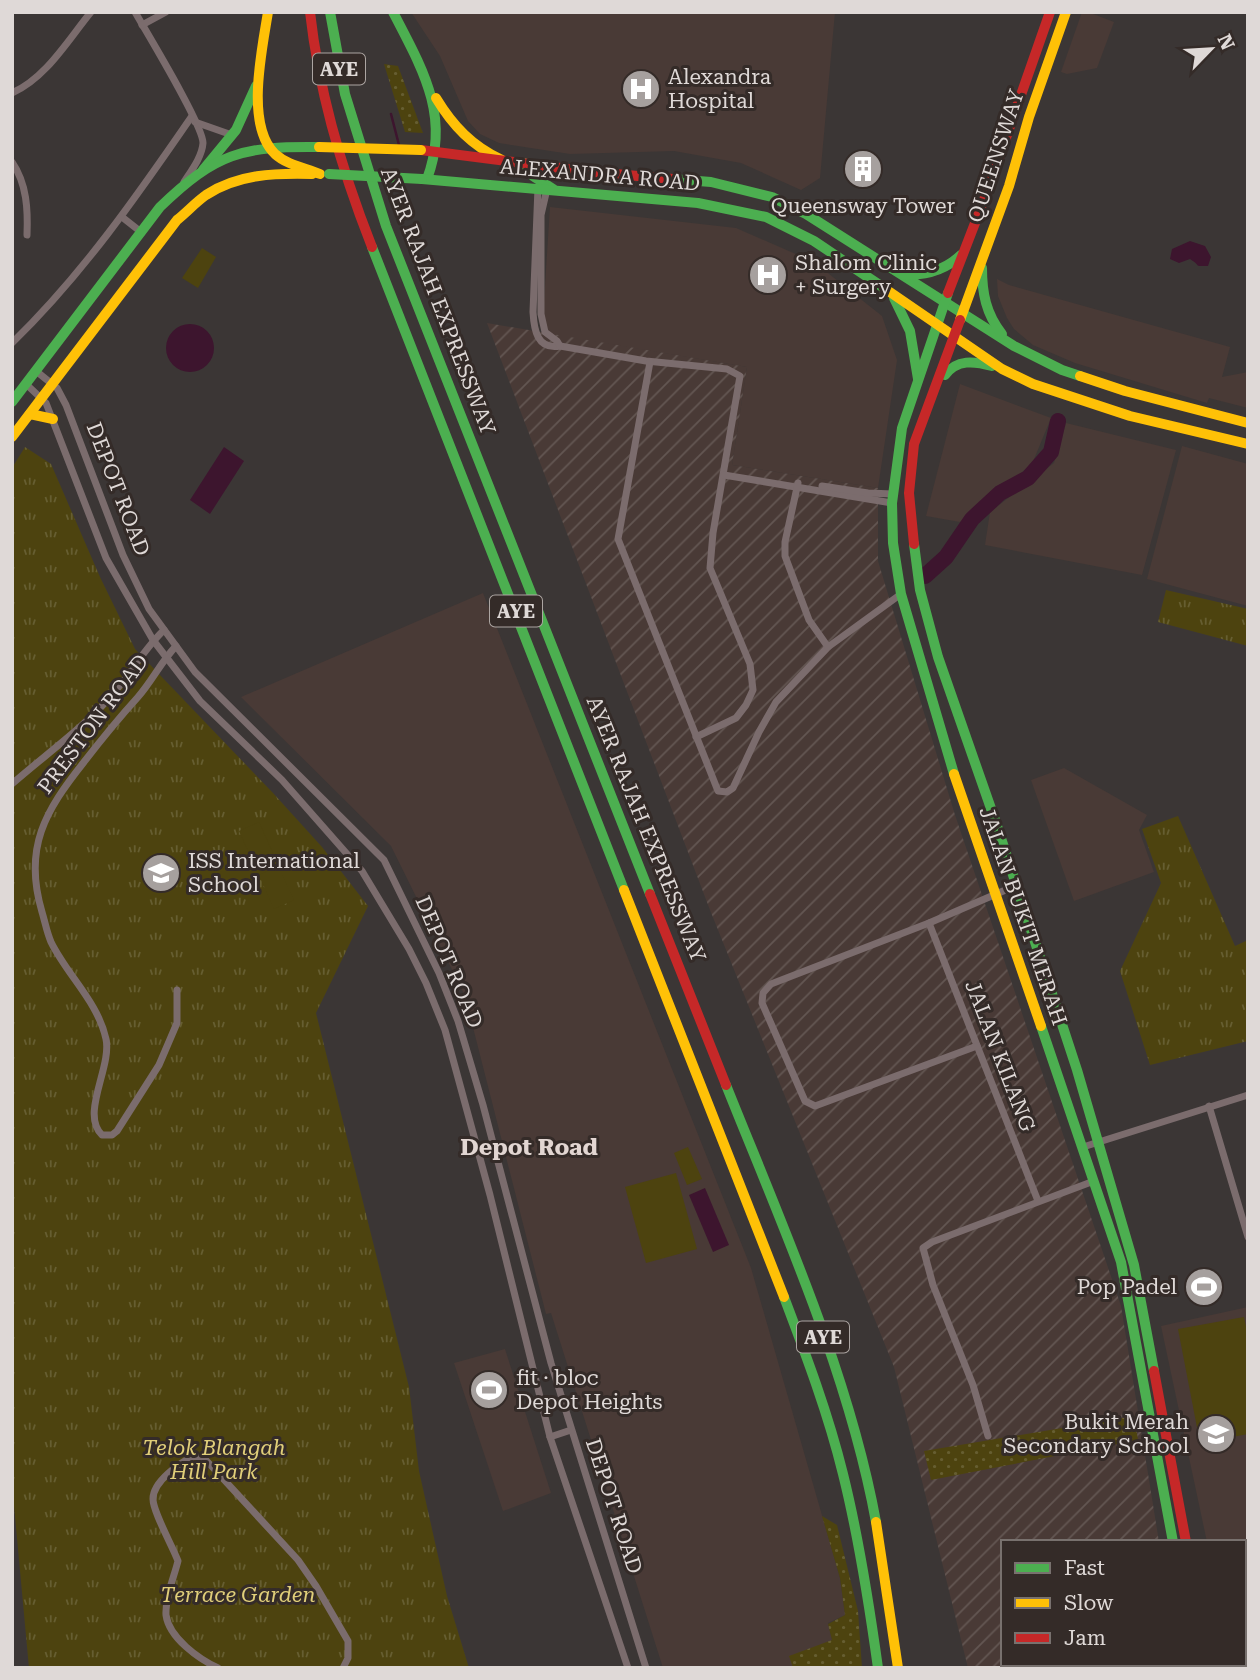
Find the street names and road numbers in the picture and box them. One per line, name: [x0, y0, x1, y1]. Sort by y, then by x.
road number: AYE: [313, 54, 365, 85]
street label: QUEENSWAY: [963, 86, 1029, 226]
street label: ALEXANDRA ROAD: [499, 154, 701, 196]
street label: AYER RAJAH EXPRESSWAY: [376, 164, 500, 439]
street label: DEPOT ROAD: [82, 419, 154, 559]
road number: AYE: [490, 596, 542, 626]
street label: PRESTON ROAD: [33, 650, 153, 798]
street label: AYER RAJAH EXPRESSWAY: [582, 693, 711, 966]
street label: JALAN BUKIT MERAH: [974, 804, 1072, 1028]
street label: DEPOT ROAD: [410, 892, 488, 1032]
street label: JALAN KILANG: [960, 977, 1040, 1135]
road number: AYE: [797, 1322, 849, 1352]
street label: DEPOT ROAD: [581, 1435, 647, 1577]

